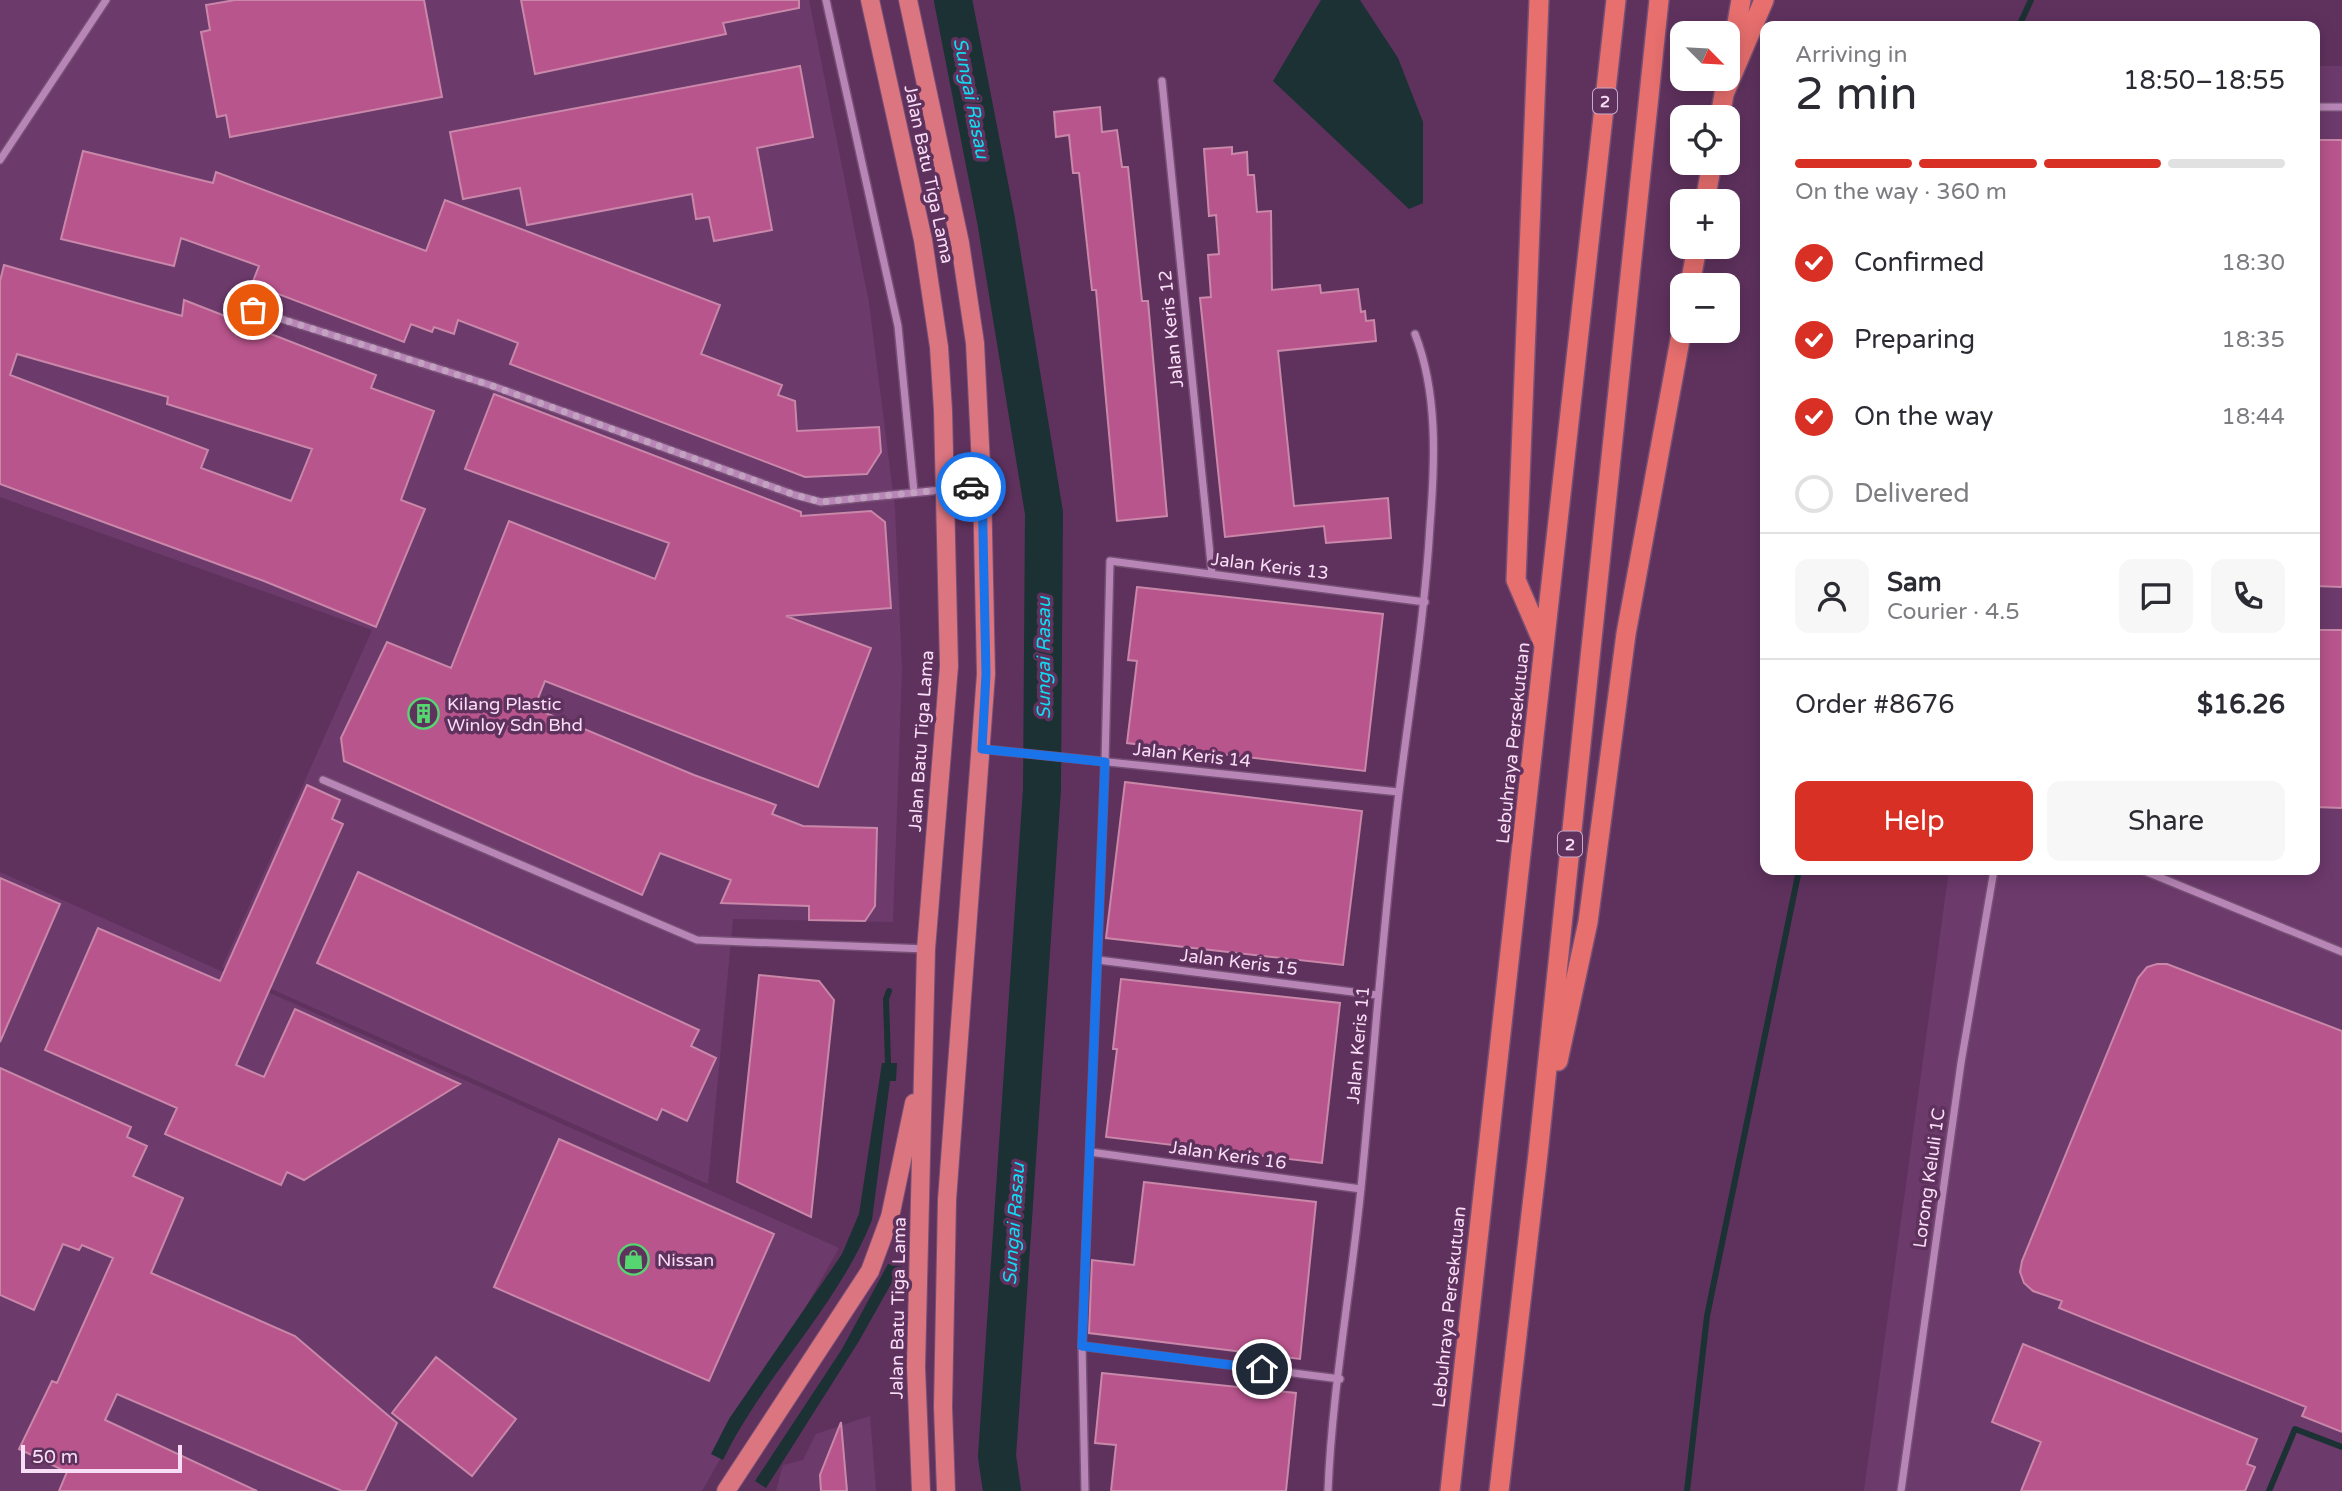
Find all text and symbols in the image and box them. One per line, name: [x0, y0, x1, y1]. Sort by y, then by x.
north arrow: [1670, 21, 1740, 91]
map controls: [1670, 21, 1740, 343]
water label: Sungai Rasau: [949, 36, 994, 162]
text: Arriving in: [1795, 41, 1908, 69]
text: 18:50–18:55: [2123, 65, 2285, 96]
text: 2 min: [1795, 67, 1918, 122]
street label: Jalan Batu Tiga Lama: [899, 83, 959, 265]
road number: 2: [1593, 88, 1617, 114]
button: locate: [1670, 105, 1740, 175]
text: On the way · 360 m: [1795, 178, 2007, 206]
button: +: [1670, 189, 1740, 259]
icon: check: [1795, 244, 1833, 282]
text: Confirmed: [1854, 247, 1984, 278]
text: 18:30: [2221, 249, 2285, 277]
street label: Jalan Keris 12: [1154, 269, 1188, 389]
button: −: [1670, 273, 1740, 343]
pin: [223, 280, 283, 340]
icon: bag: [234, 291, 272, 329]
icon: check: [1795, 321, 1833, 359]
text: Preparing: [1854, 324, 1975, 355]
text: 18:35: [2221, 326, 2285, 354]
icon: check: [1795, 398, 1833, 436]
text: On the way: [1854, 401, 1994, 432]
text: 18:44: [2221, 403, 2285, 431]
courier: [936, 452, 1006, 522]
icon: car: [952, 468, 990, 506]
text: Delivered: [1854, 478, 1970, 509]
street label: Jalan Keris 13: [1210, 548, 1330, 584]
button: person: [1795, 559, 1869, 633]
button: chat: [2119, 559, 2193, 633]
button: phone: [2211, 559, 2285, 633]
text: Sam: [1887, 567, 1942, 598]
water label: Sungai Rasau: [1033, 595, 1055, 719]
text: Courier · 4.5: [1887, 598, 2020, 626]
street label: Lebuhraya Persekutuan: [1491, 641, 1535, 845]
street label: Jalan Batu Tiga Lama: [904, 649, 938, 833]
text: Order #8676: [1795, 689, 1955, 720]
text: $16.26: [2197, 689, 2285, 720]
place label: Kilang Plastic Winloy Sdn Bhd: [447, 693, 583, 736]
building icon: Kilang Plastic Winloy Sdn Bhd: [407, 697, 441, 731]
street label: Jalan Keris 14: [1132, 738, 1252, 772]
button: Help: [1795, 781, 2033, 861]
button: Share: [2047, 781, 2285, 861]
road number: 2: [1558, 832, 1582, 856]
street label: Jalan Keris 15: [1179, 944, 1299, 980]
street label: Jalan Keris 11: [1342, 985, 1374, 1105]
street label: Lorong Keluli 1C: [1908, 1107, 1950, 1249]
street label: Jalan Keris 16: [1168, 1136, 1288, 1174]
water label: Sungai Rasau: [999, 1161, 1029, 1286]
street label: Lebuhraya Persekutuan: [1427, 1205, 1471, 1409]
street label: Jalan Batu Tiga Lama: [885, 1217, 911, 1399]
shop icon: Nissan: [617, 1243, 651, 1277]
place label: Nissan: [657, 1249, 714, 1271]
pin: [1232, 1339, 1292, 1399]
icon: home: [1243, 1350, 1281, 1388]
scale bar: [21, 1442, 182, 1474]
text: 50 m: [32, 1446, 78, 1468]

